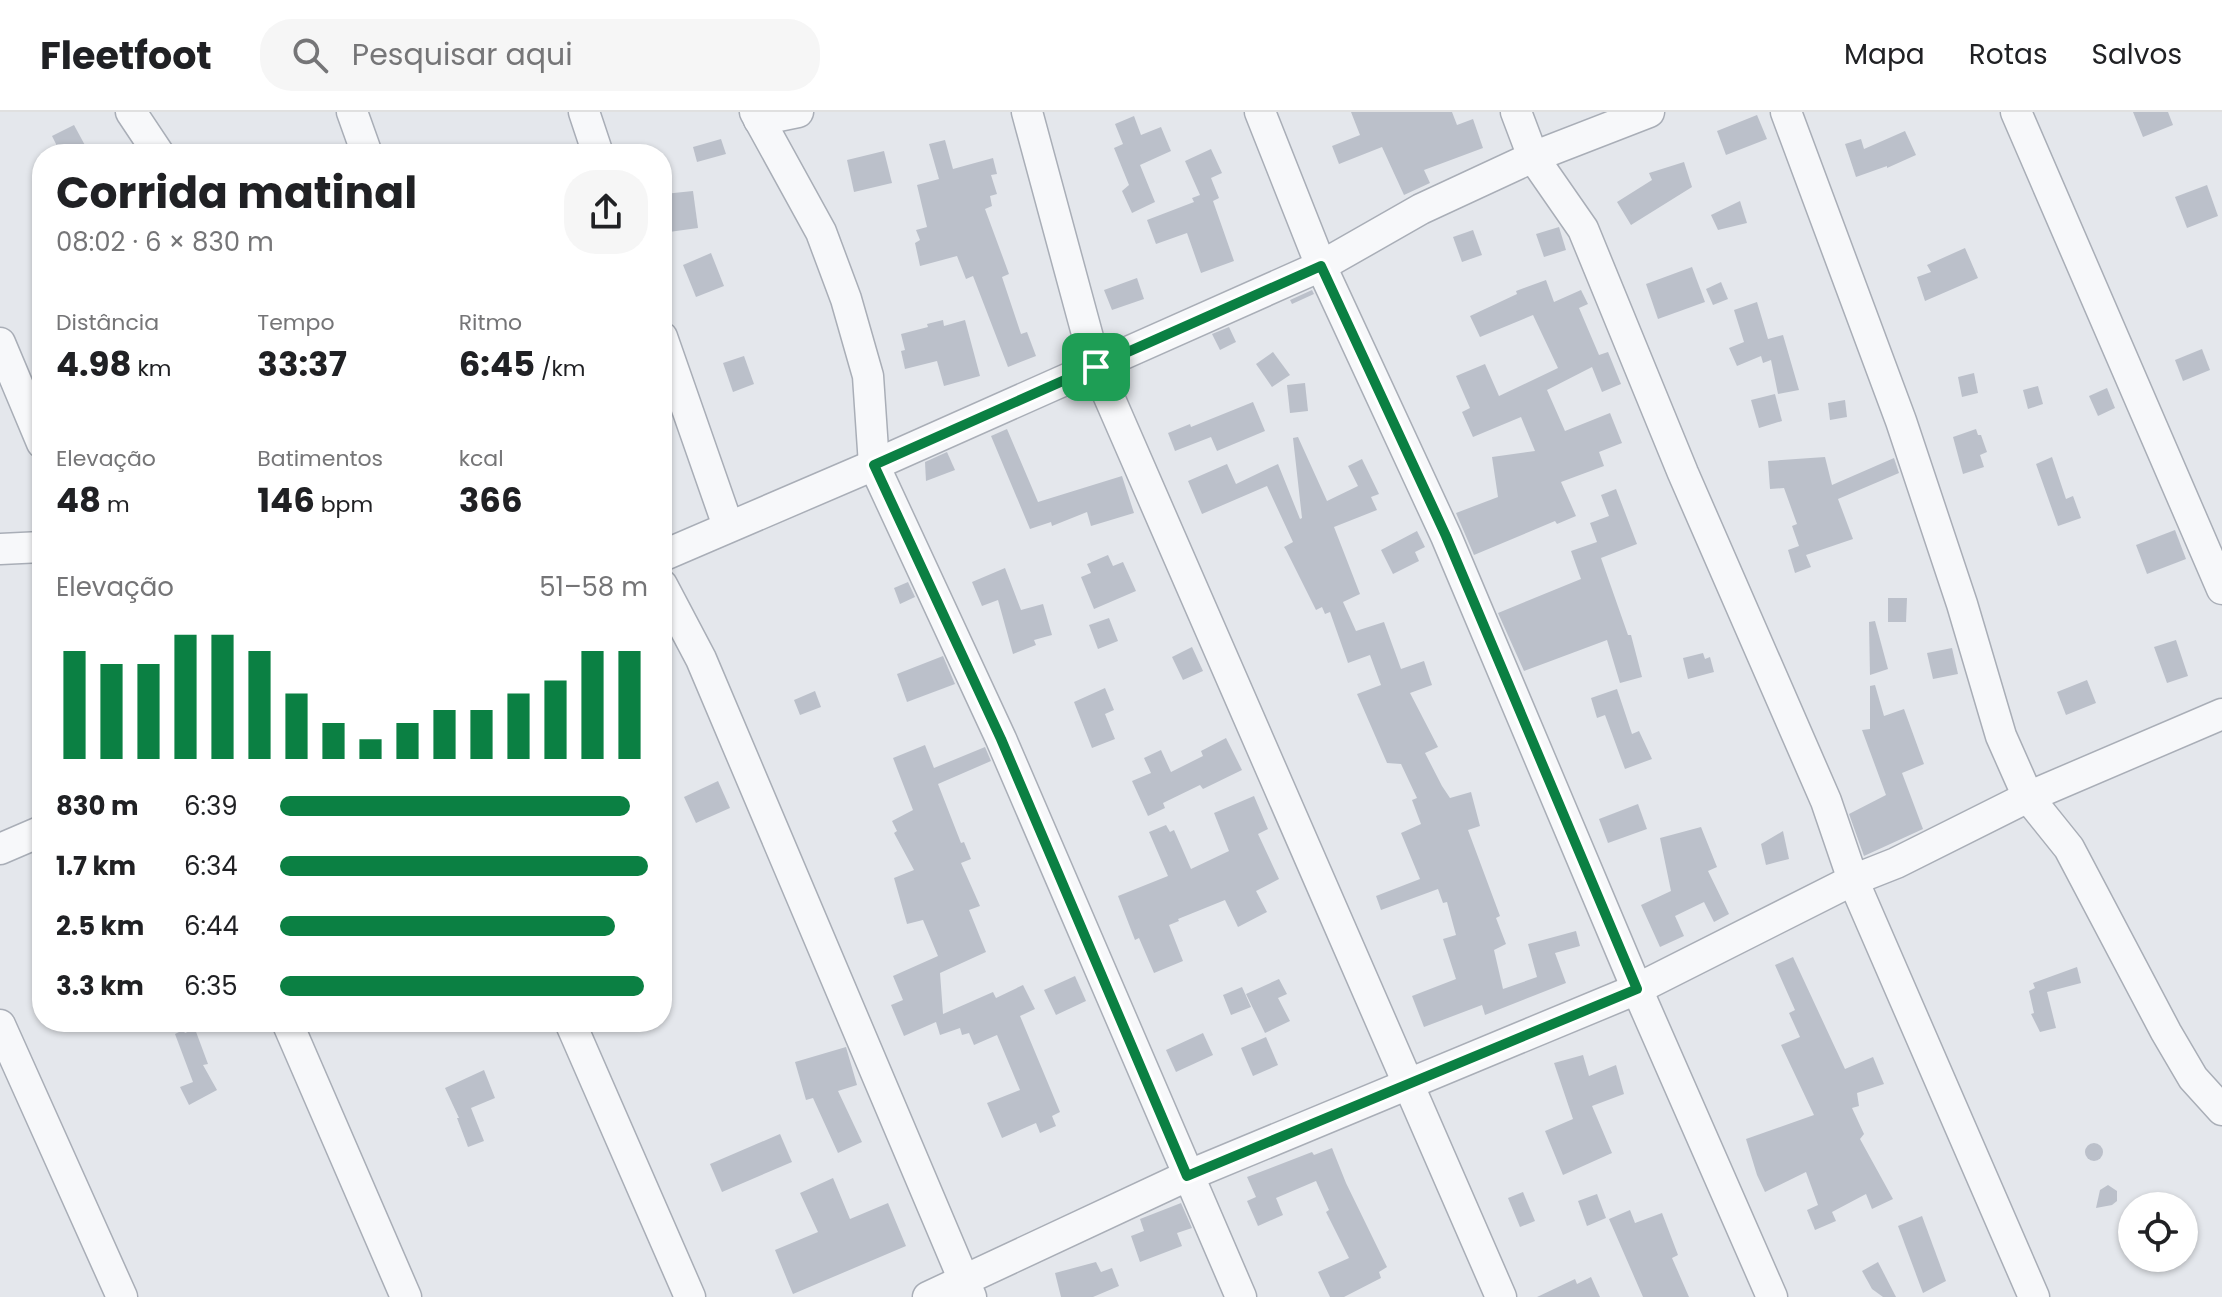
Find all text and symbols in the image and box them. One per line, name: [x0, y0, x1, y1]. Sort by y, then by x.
search box: [260, 19, 820, 91]
text: Fleetfoot: [40, 29, 212, 82]
icon: search: [288, 33, 332, 77]
text: Pesquisar aqui: [352, 33, 573, 76]
text: Mapa: [1844, 35, 1925, 74]
text: Rotas: [1969, 35, 2048, 74]
text: Salvos: [2092, 35, 2182, 74]
text: Corrida matinal: [56, 162, 417, 223]
button: share: [564, 170, 648, 254]
text: 08:02 · 6 × 830 m: [56, 224, 274, 260]
text: Distância: [56, 307, 159, 338]
text: Tempo: [257, 307, 334, 338]
text: Ritmo: [459, 307, 522, 338]
pin: [1062, 333, 1130, 401]
text: 4.98: [56, 340, 132, 388]
text: 33:37: [257, 340, 347, 388]
text: 6:45: [459, 340, 535, 388]
icon: arrive: [1074, 345, 1118, 389]
text: km: [132, 353, 171, 384]
text: /km: [535, 353, 585, 384]
text: Elevação: [56, 443, 156, 474]
text: Batimentos: [257, 443, 383, 474]
text: kcal: [459, 443, 504, 474]
text: 48: [56, 476, 101, 524]
text: 146: [257, 476, 315, 524]
text: 366: [459, 476, 523, 524]
text: m: [101, 489, 130, 520]
text: bpm: [315, 489, 373, 520]
text: Elevação: [56, 569, 174, 605]
text: 51–58 m: [539, 569, 648, 605]
text: 830 m: [56, 788, 139, 824]
text: 6:39: [184, 788, 238, 824]
text: 1.7 km: [56, 848, 136, 884]
text: 6:34: [184, 848, 238, 884]
text: 2.5 km: [56, 908, 144, 944]
text: 6:44: [184, 908, 239, 944]
text: 3.3 km: [56, 968, 144, 1004]
text: 6:35: [184, 968, 238, 1004]
map controls: [2118, 1192, 2198, 1272]
button: locate: [2118, 1192, 2198, 1272]

